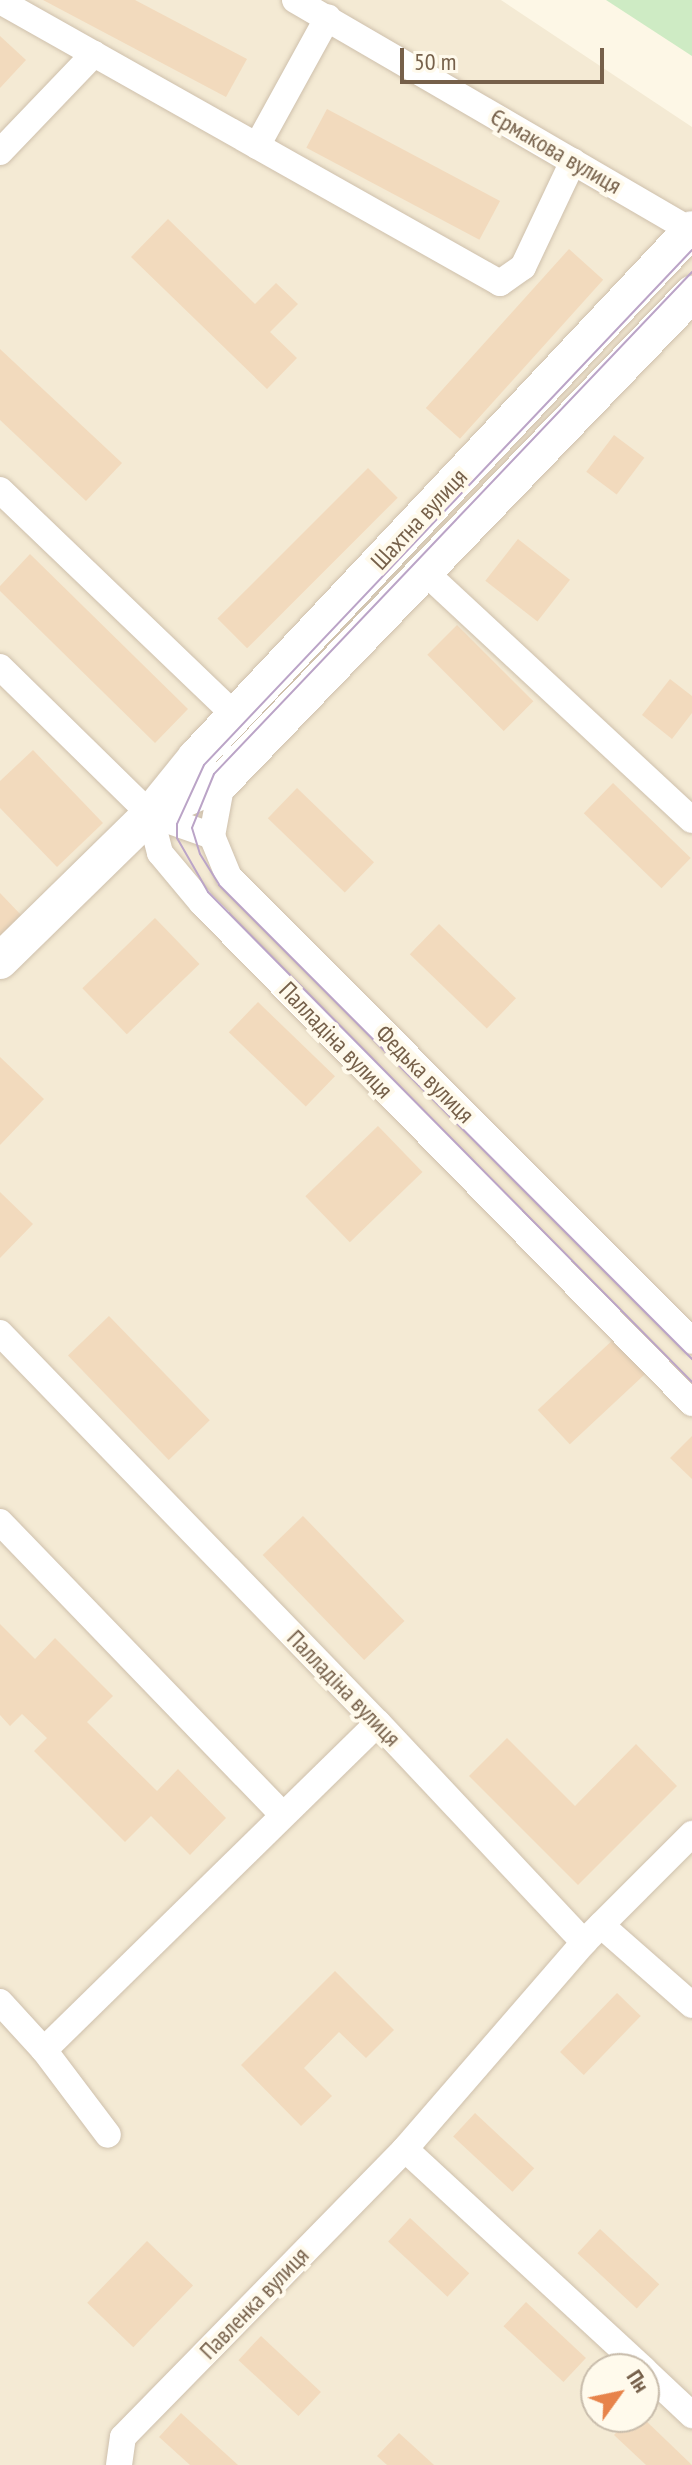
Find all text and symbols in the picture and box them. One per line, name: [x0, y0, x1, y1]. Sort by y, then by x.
scale bar: [404, 32, 608, 82]
text: 50 m: [414, 46, 456, 77]
street label: Єрмакова вулиця: [485, 102, 627, 200]
street label: Шахтна вулиця: [365, 463, 473, 575]
street label: Палладіна вулиця: [273, 976, 399, 1104]
street label: Федька вулиця: [370, 1019, 480, 1129]
street label: Палладіна вулиця: [281, 1624, 407, 1752]
street label: Павленка вулиця: [193, 2241, 315, 2365]
north arrow: [580, 2353, 660, 2433]
text: Пн: [621, 2364, 656, 2398]

